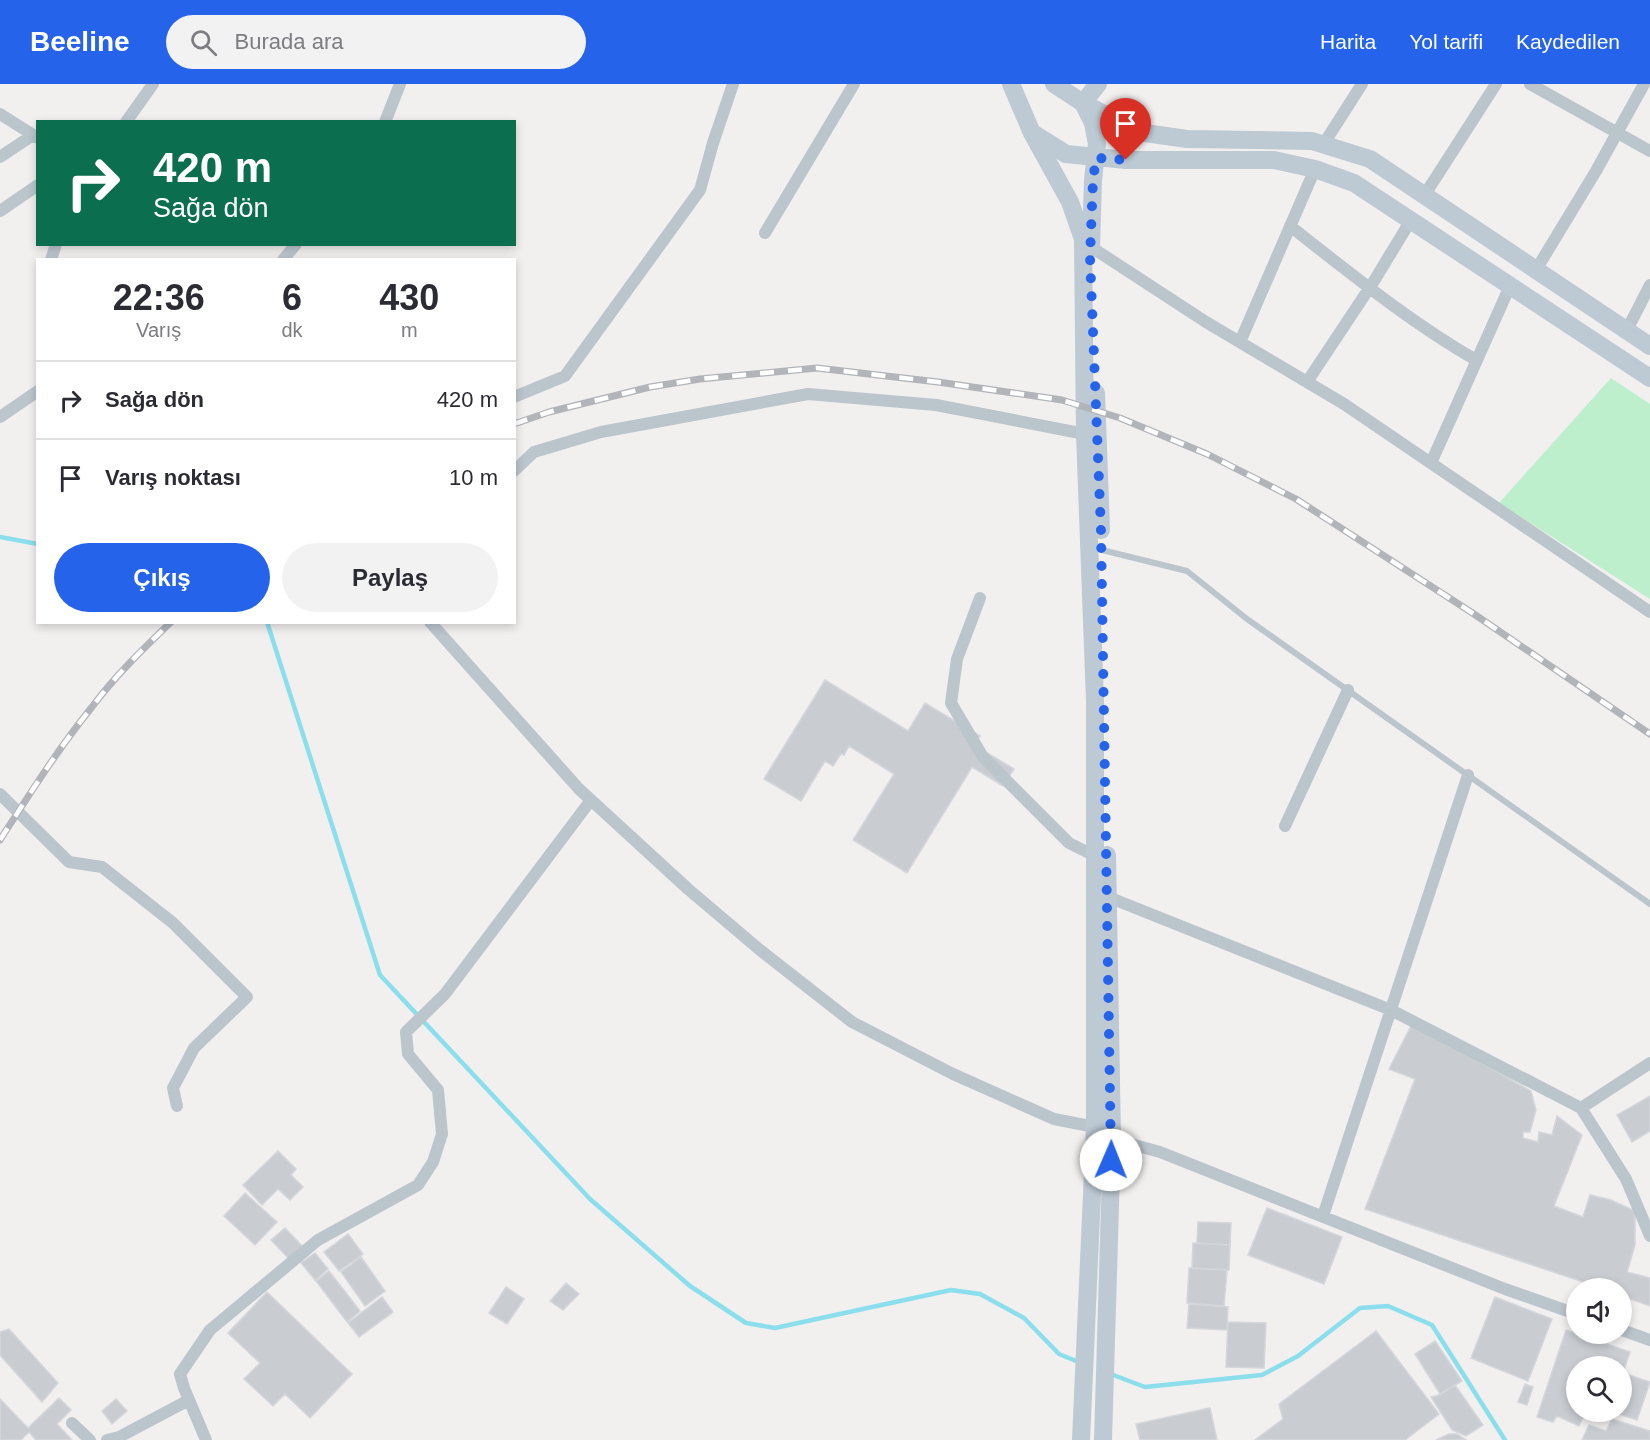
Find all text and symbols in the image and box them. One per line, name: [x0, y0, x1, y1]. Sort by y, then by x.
search box: [166, 15, 586, 69]
text: Beeline: [30, 26, 130, 57]
icon: search: [187, 26, 220, 59]
text: Burada ara: [235, 29, 343, 54]
text: Harita: [1320, 30, 1376, 53]
text: Yol tarifi: [1409, 30, 1483, 53]
text: Kaydedilen: [1516, 30, 1620, 53]
pin: [1100, 98, 1151, 160]
icon: arrive: [1109, 107, 1142, 140]
icon: right: [54, 144, 132, 222]
text: 420 m: [153, 144, 272, 191]
text: Sağa dön: [153, 193, 269, 223]
text: 22:36: [113, 277, 205, 318]
text: 6: [282, 277, 302, 318]
text: 430: [379, 277, 439, 318]
text: Varış: [136, 319, 181, 341]
text: dk: [281, 319, 303, 341]
text: m: [401, 319, 418, 341]
icon: right: [54, 384, 87, 417]
text: Sağa dön: [105, 387, 204, 412]
text: 420 m: [437, 387, 498, 412]
icon: arrive: [54, 462, 87, 495]
text: Varış noktası: [105, 465, 241, 490]
text: 10 m: [449, 465, 498, 490]
button: Çıkış: [54, 543, 270, 612]
button: Paylaş: [282, 543, 498, 612]
position arrow: [1079, 1128, 1143, 1192]
map controls: [1566, 1278, 1632, 1422]
button: sound: [1566, 1278, 1632, 1344]
button: search: [1566, 1356, 1632, 1422]

